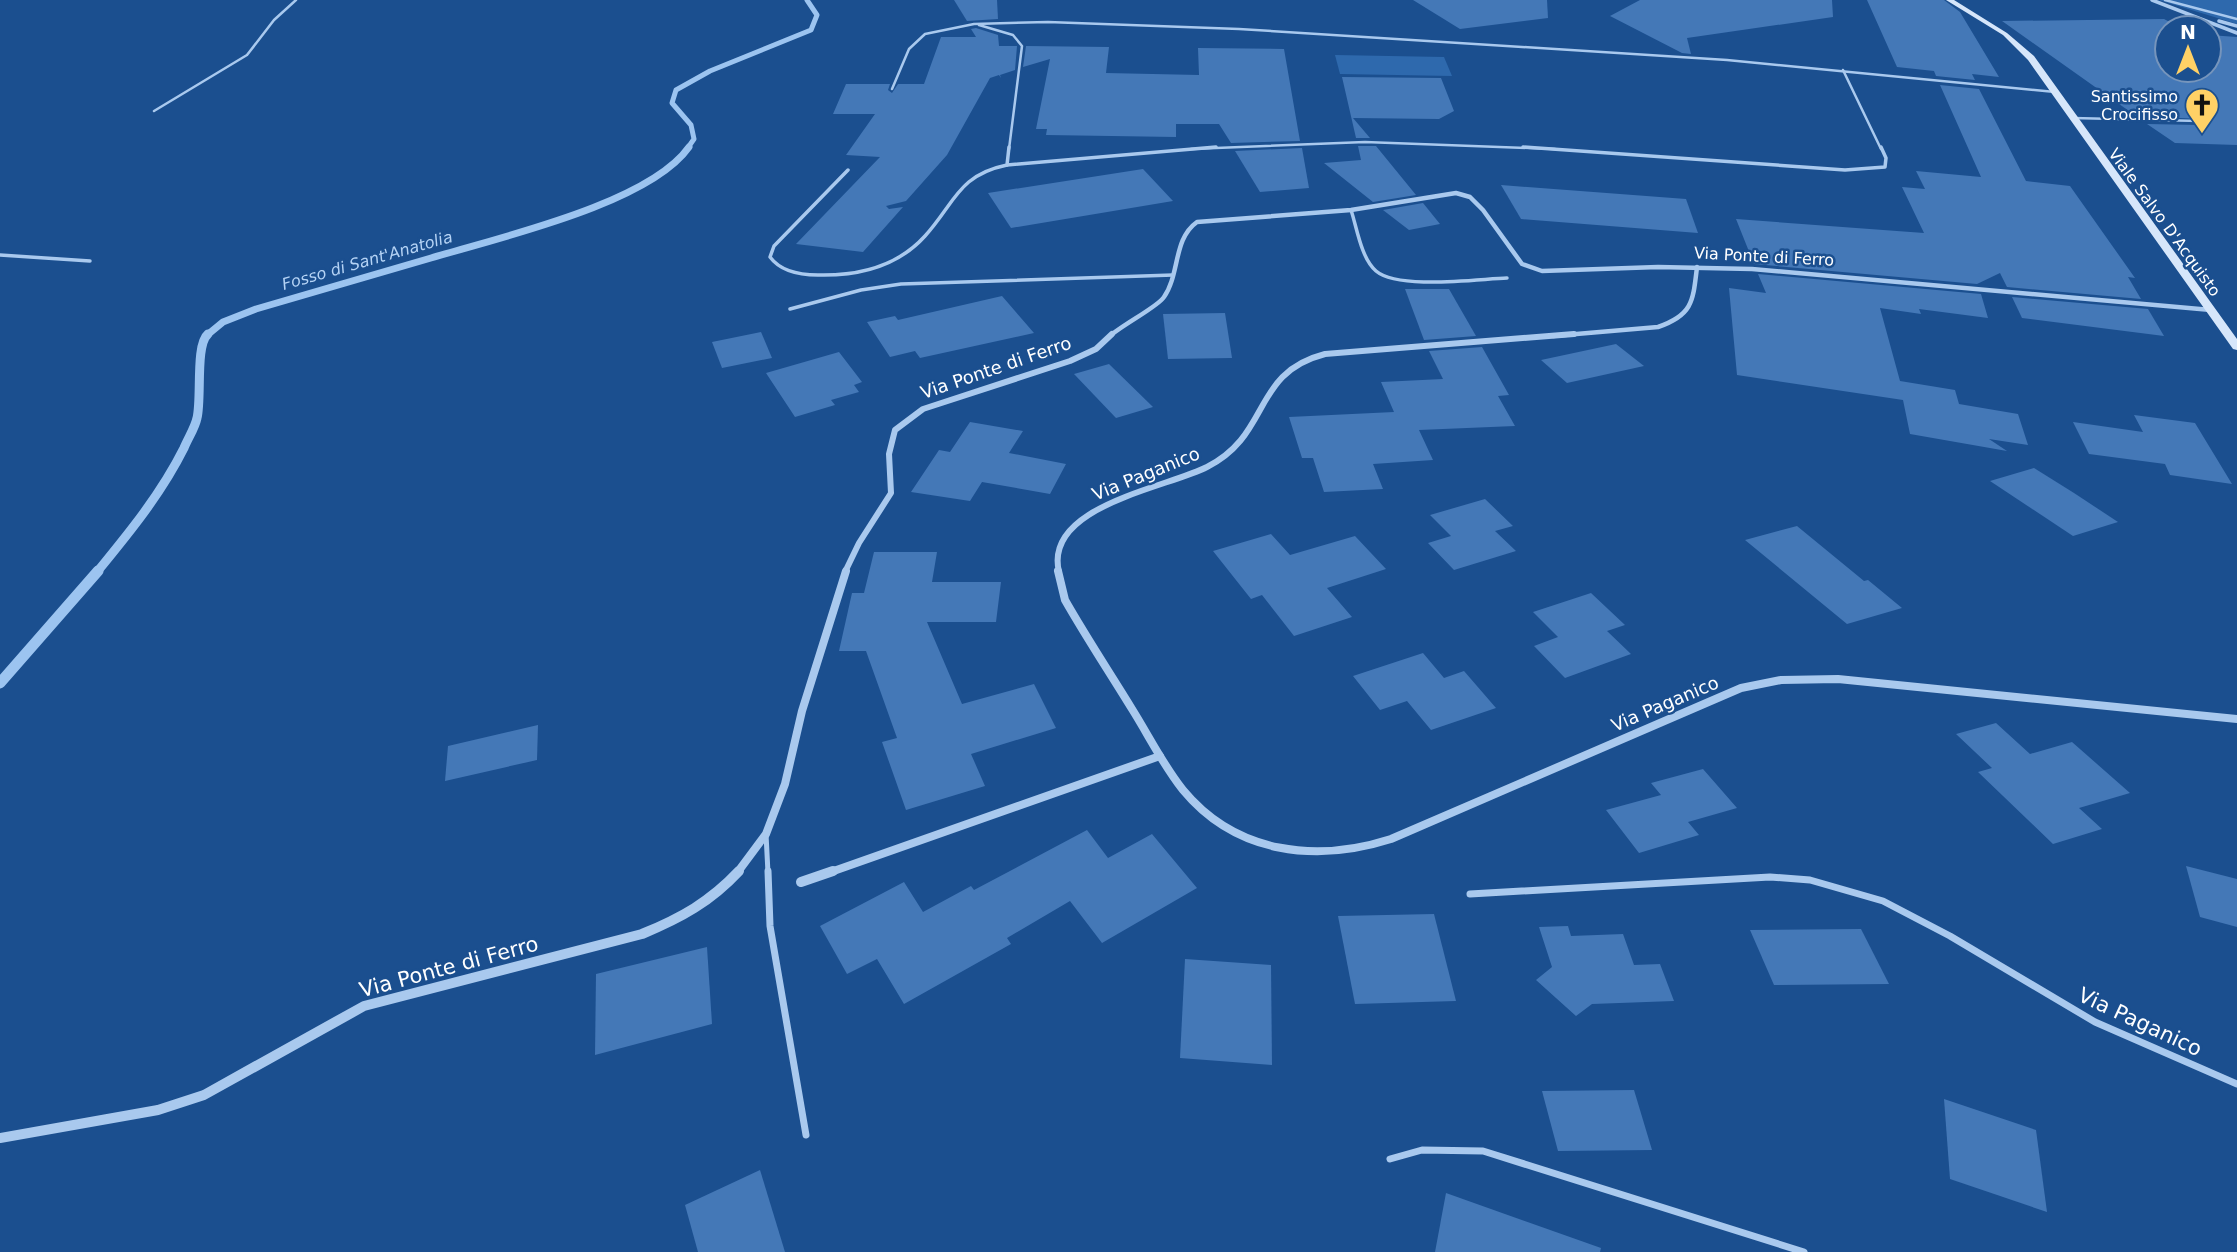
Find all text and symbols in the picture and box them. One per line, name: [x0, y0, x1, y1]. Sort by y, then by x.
north arrow: [2153, 14, 2223, 84]
text: N: [2180, 21, 2196, 43]
church icon: Santissimo Crocifisso: [2183, 86, 2221, 135]
place label: Santissimo Crocifisso: [2091, 87, 2178, 124]
street label: Viale Salvo D'Acquisto: [2105, 145, 2225, 300]
water label: Fosso di Sant'Anatolia: [280, 227, 455, 294]
street label: Via Ponte di Ferro: [1693, 243, 1835, 270]
street label: Via Ponte di Ferro: [918, 332, 1074, 403]
street label: Via Paganico: [1089, 442, 1203, 505]
street label: Via Paganico: [1608, 671, 1722, 736]
street label: Via Ponte di Ferro: [357, 932, 541, 1002]
street label: Via Paganico: [2074, 983, 2206, 1061]

